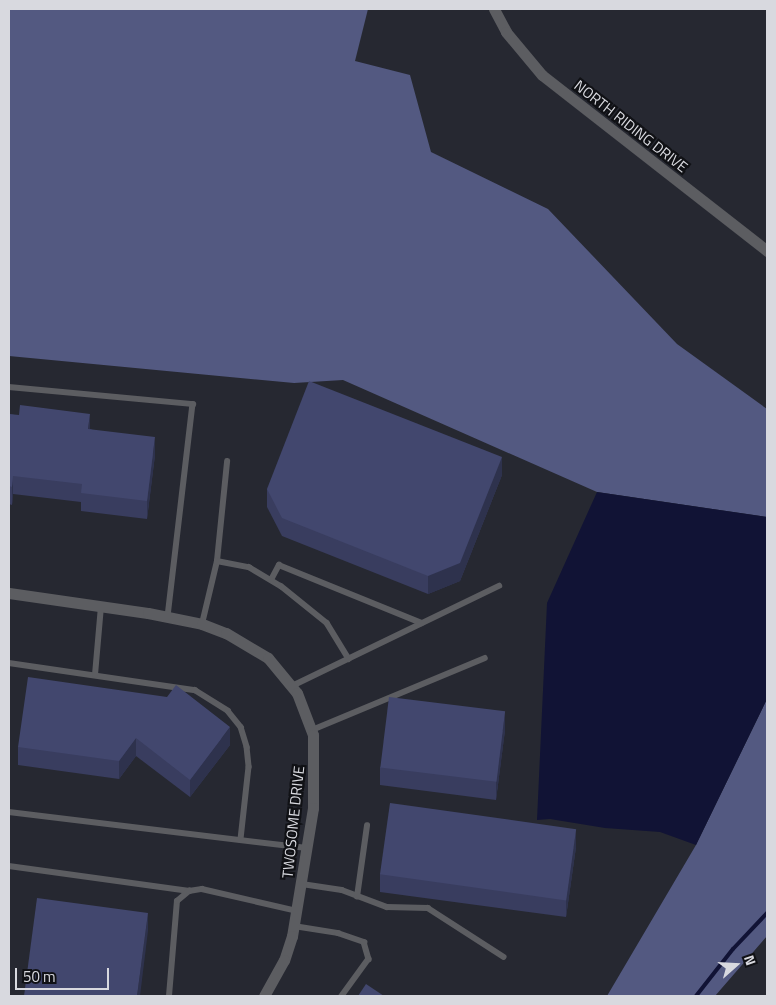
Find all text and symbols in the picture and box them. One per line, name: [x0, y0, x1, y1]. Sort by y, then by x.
street label: NORTH RIDING DRIVE: [571, 76, 691, 176]
street label: TWOSOME DRIVE: [278, 765, 308, 879]
north arrow: [711, 940, 761, 990]
text: N: [739, 952, 762, 968]
scale bar: [18, 958, 111, 990]
text: 50 m: [23, 965, 56, 988]

